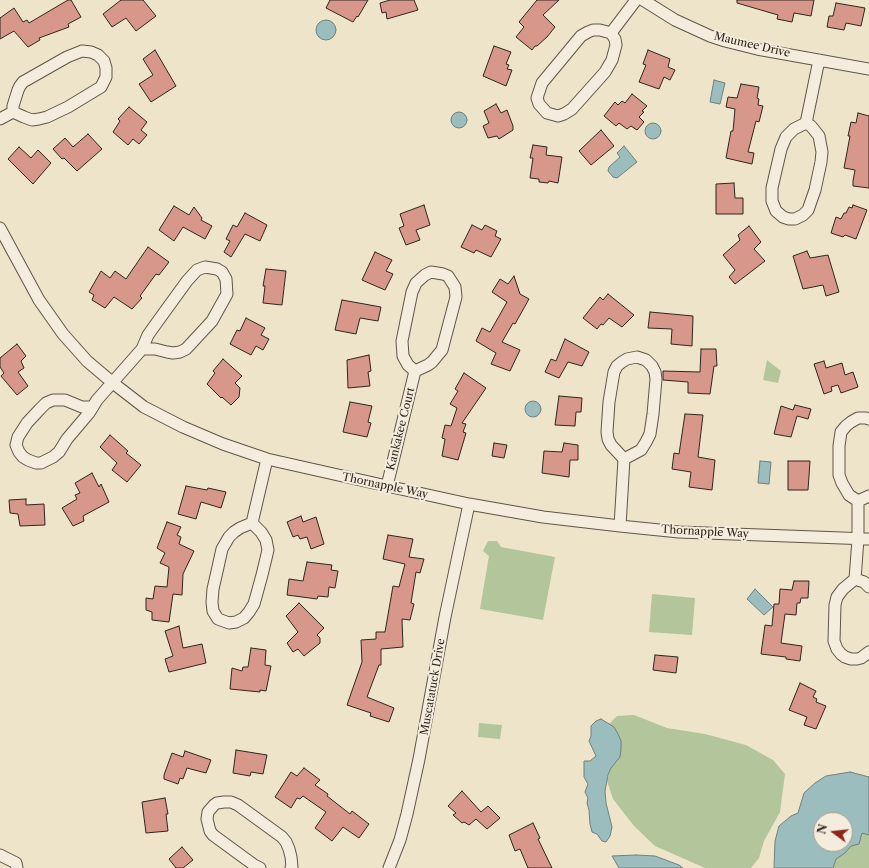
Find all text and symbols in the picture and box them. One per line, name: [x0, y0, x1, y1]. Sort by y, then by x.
street label: Maumee Drive: [713, 30, 791, 60]
street label: Kankakee Court: [384, 386, 418, 472]
street label: Thornapple Way: [341, 470, 429, 502]
street label: Thornapple Way: [661, 523, 749, 541]
street label: Muscatatuck Drive: [418, 638, 448, 736]
north arrow: [813, 812, 853, 852]
text: N: [814, 823, 830, 836]

